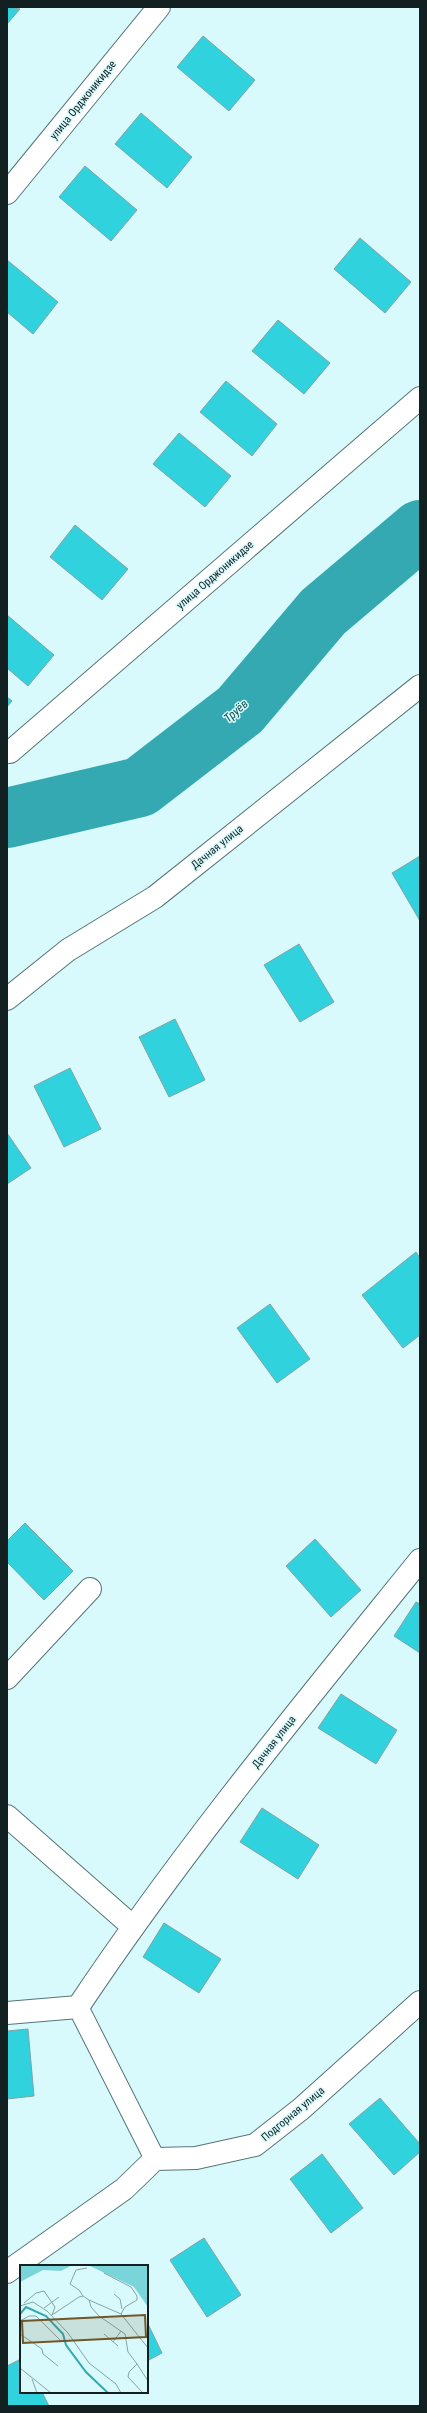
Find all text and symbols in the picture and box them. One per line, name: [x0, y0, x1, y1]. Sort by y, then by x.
street label: улица Орджоникидзе: [47, 58, 119, 142]
street label: улица Орджоникидзе: [174, 538, 256, 612]
water label: Труёв: [221, 697, 251, 725]
street label: Дачная улица: [188, 822, 246, 872]
street label: Дачная улица: [249, 1713, 299, 1771]
street label: Подгорная улица: [259, 2084, 327, 2144]
inset map: [20, 2265, 148, 2393]

